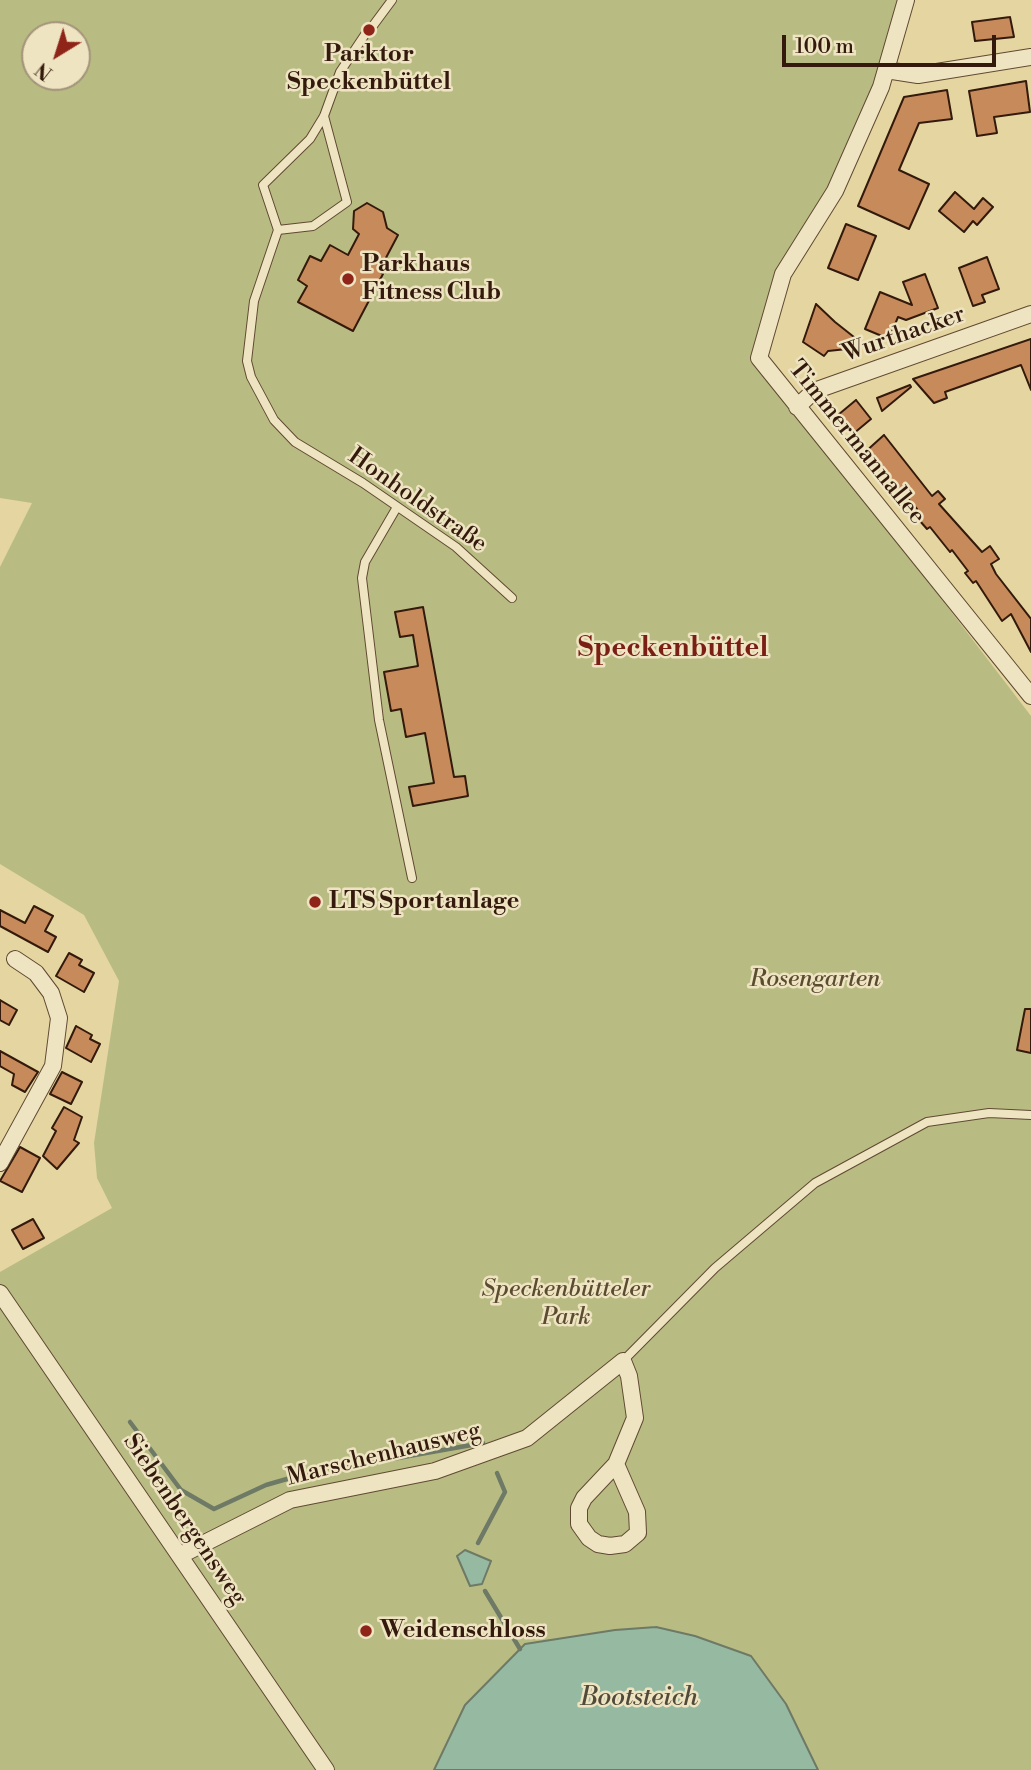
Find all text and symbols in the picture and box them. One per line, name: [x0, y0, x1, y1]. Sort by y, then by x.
north arrow: [21, 21, 91, 91]
scale bar: [786, 21, 1000, 65]
marker: Parktor Speckenbüttel: [361, 22, 377, 38]
text: 100 m: [795, 34, 854, 60]
place label: Parktor Speckenbüttel: [287, 41, 451, 97]
text: N: [31, 57, 58, 85]
place label: Parkhaus Fitness Club: [362, 251, 501, 307]
marker: Parkhaus Fitness Club: [340, 271, 356, 287]
street label: Wurthacker: [839, 301, 969, 369]
street label: Timmermannallee: [781, 355, 931, 531]
street label: Honholdstraße: [342, 443, 492, 559]
district label: Speckenbüttel: [577, 632, 769, 666]
place label: LTS Sportanlage: [329, 888, 519, 916]
marker: LTS Sportanlage: [307, 894, 323, 910]
park label: Rosengarten: [750, 966, 880, 994]
park label: Speckenbütteler Park: [481, 1276, 651, 1332]
street label: Marschenhausweg: [284, 1417, 484, 1493]
street label: Siebenbergensweg: [116, 1429, 252, 1611]
place label: Weidenschloss: [380, 1617, 546, 1645]
marker: Weidenschloss: [358, 1623, 374, 1639]
water label: Bootsteich: [580, 1683, 698, 1715]

